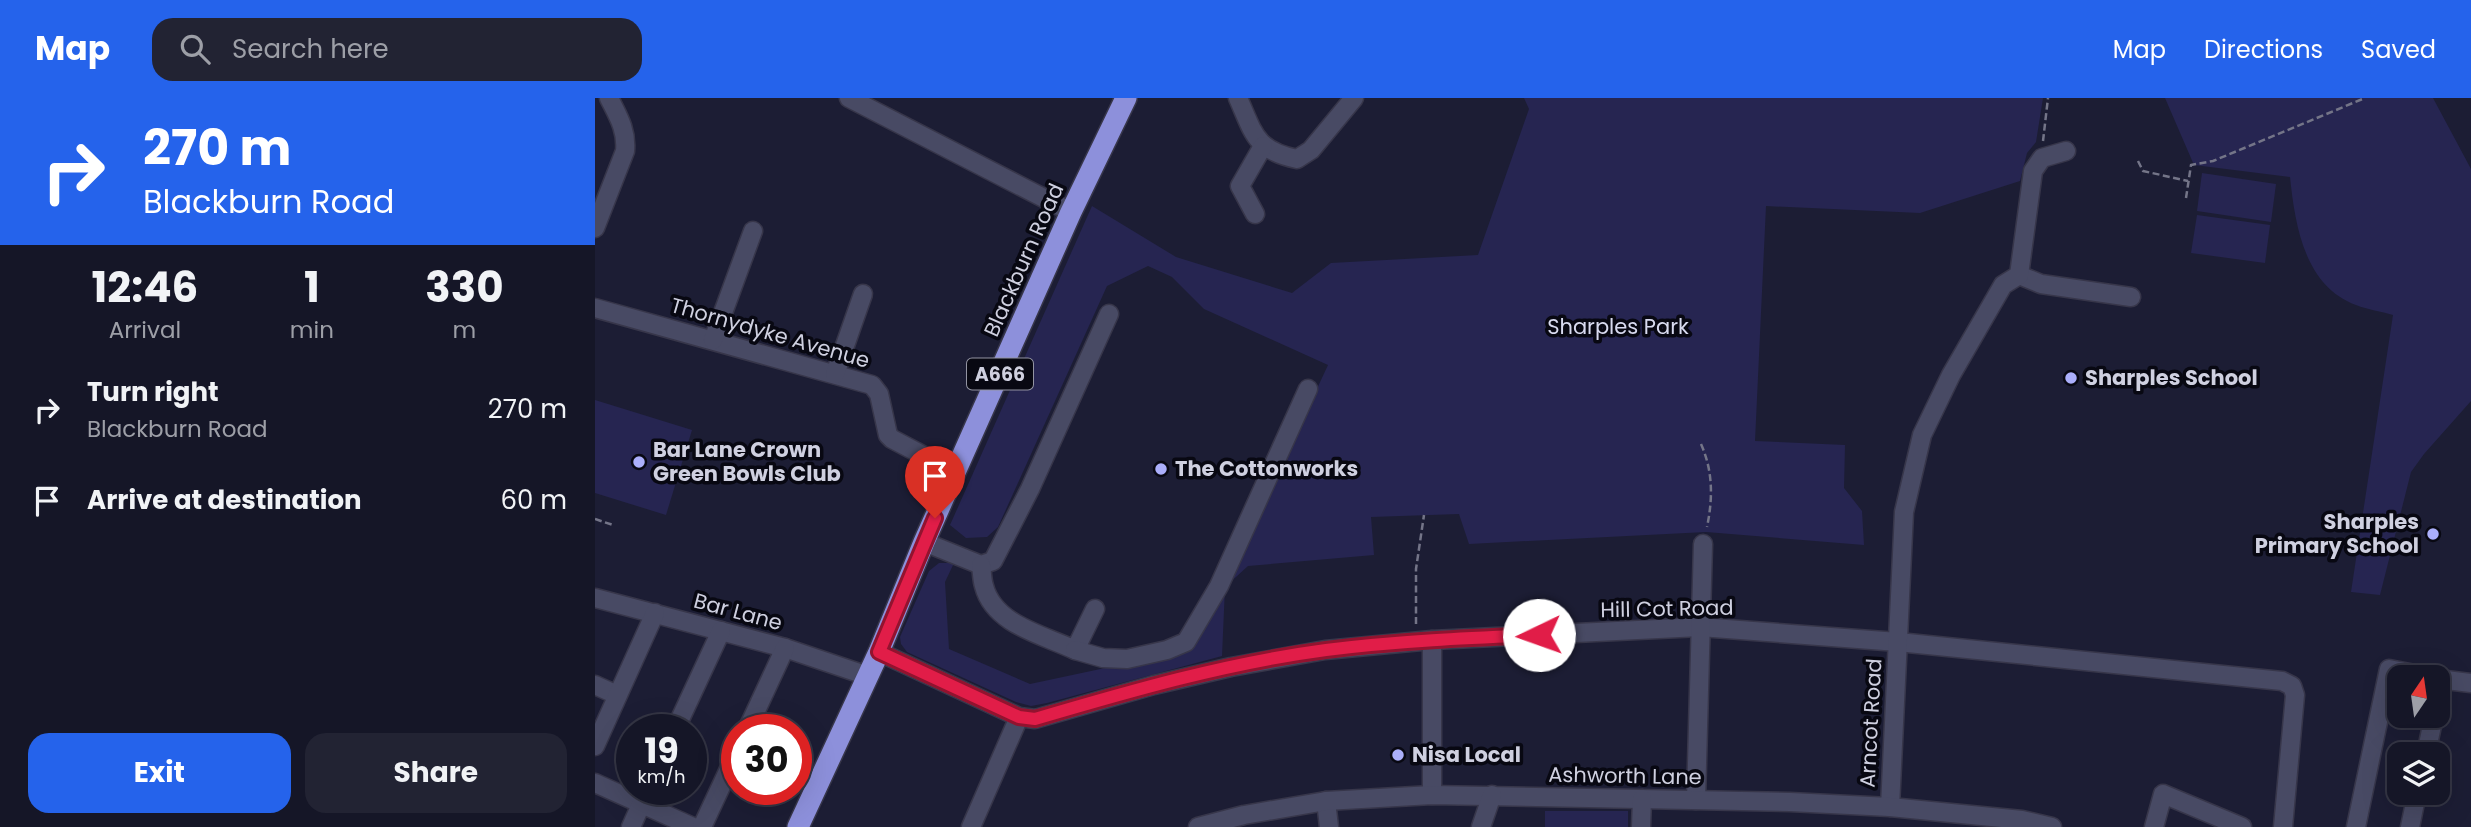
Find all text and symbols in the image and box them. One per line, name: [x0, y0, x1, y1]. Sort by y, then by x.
search box: [152, 18, 642, 81]
text: Map: [35, 25, 110, 72]
icon: search: [176, 30, 214, 68]
text: Search here: [232, 31, 389, 67]
text: Map: [2113, 33, 2166, 66]
text: Directions: [2204, 33, 2323, 66]
text: Saved: [2361, 33, 2436, 66]
text: 270 m: [143, 114, 291, 182]
icon: right: [28, 126, 119, 217]
text: Blackburn Road: [143, 179, 394, 224]
street label: Blackburn Road: [977, 179, 1070, 341]
text: 12:46: [91, 258, 198, 317]
text: 1: [304, 258, 320, 317]
text: 330: [425, 258, 504, 317]
street label: Thornydyke Avenue: [667, 290, 873, 375]
park label: Sharples Park: [1547, 312, 1689, 341]
text: Arrival: [109, 314, 181, 346]
text: min: [290, 314, 334, 346]
text: m: [453, 314, 476, 346]
road number: A666: [967, 358, 1033, 390]
place label: Sharples School: [2085, 363, 2258, 392]
marker: Sharples School: [2063, 370, 2079, 386]
text: Turn right: [87, 374, 219, 410]
icon: right: [28, 391, 66, 429]
text: 270 m: [488, 391, 567, 427]
text: Blackburn Road: [87, 413, 268, 445]
place label: Bar Lane Crown Green Bowls Club: [653, 435, 841, 488]
pin: [905, 446, 965, 518]
marker: Bar Lane Crown Green Bowls Club: [631, 454, 647, 470]
place label: The Cottonworks: [1175, 454, 1358, 483]
icon: arrive: [916, 457, 954, 495]
marker: The Cottonworks: [1153, 461, 1169, 477]
icon: arrive: [28, 482, 66, 520]
text: Arrive at destination: [87, 482, 362, 518]
text: 60 m: [500, 482, 567, 518]
place label: Sharples Primary School: [2255, 507, 2419, 560]
marker: Sharples Primary School: [2425, 526, 2441, 542]
street label: Bar Lane: [691, 586, 785, 637]
street label: Hill Cot Road: [1600, 593, 1734, 624]
position arrow: [1502, 598, 1576, 672]
street label: Arncot Road: [1853, 658, 1888, 788]
north arrow: [2387, 665, 2450, 728]
map controls: [2387, 665, 2450, 805]
speed limit sign: 30: [721, 714, 812, 805]
text: 19: [644, 726, 679, 775]
button: Exit: [28, 733, 291, 813]
button: Share: [305, 733, 567, 813]
place label: Nisa Local: [1412, 740, 1521, 769]
button: layers: [2387, 742, 2450, 805]
marker: Nisa Local: [1390, 747, 1406, 763]
street label: Ashworth Lane: [1548, 760, 1702, 791]
text: km/h: [638, 764, 685, 789]

